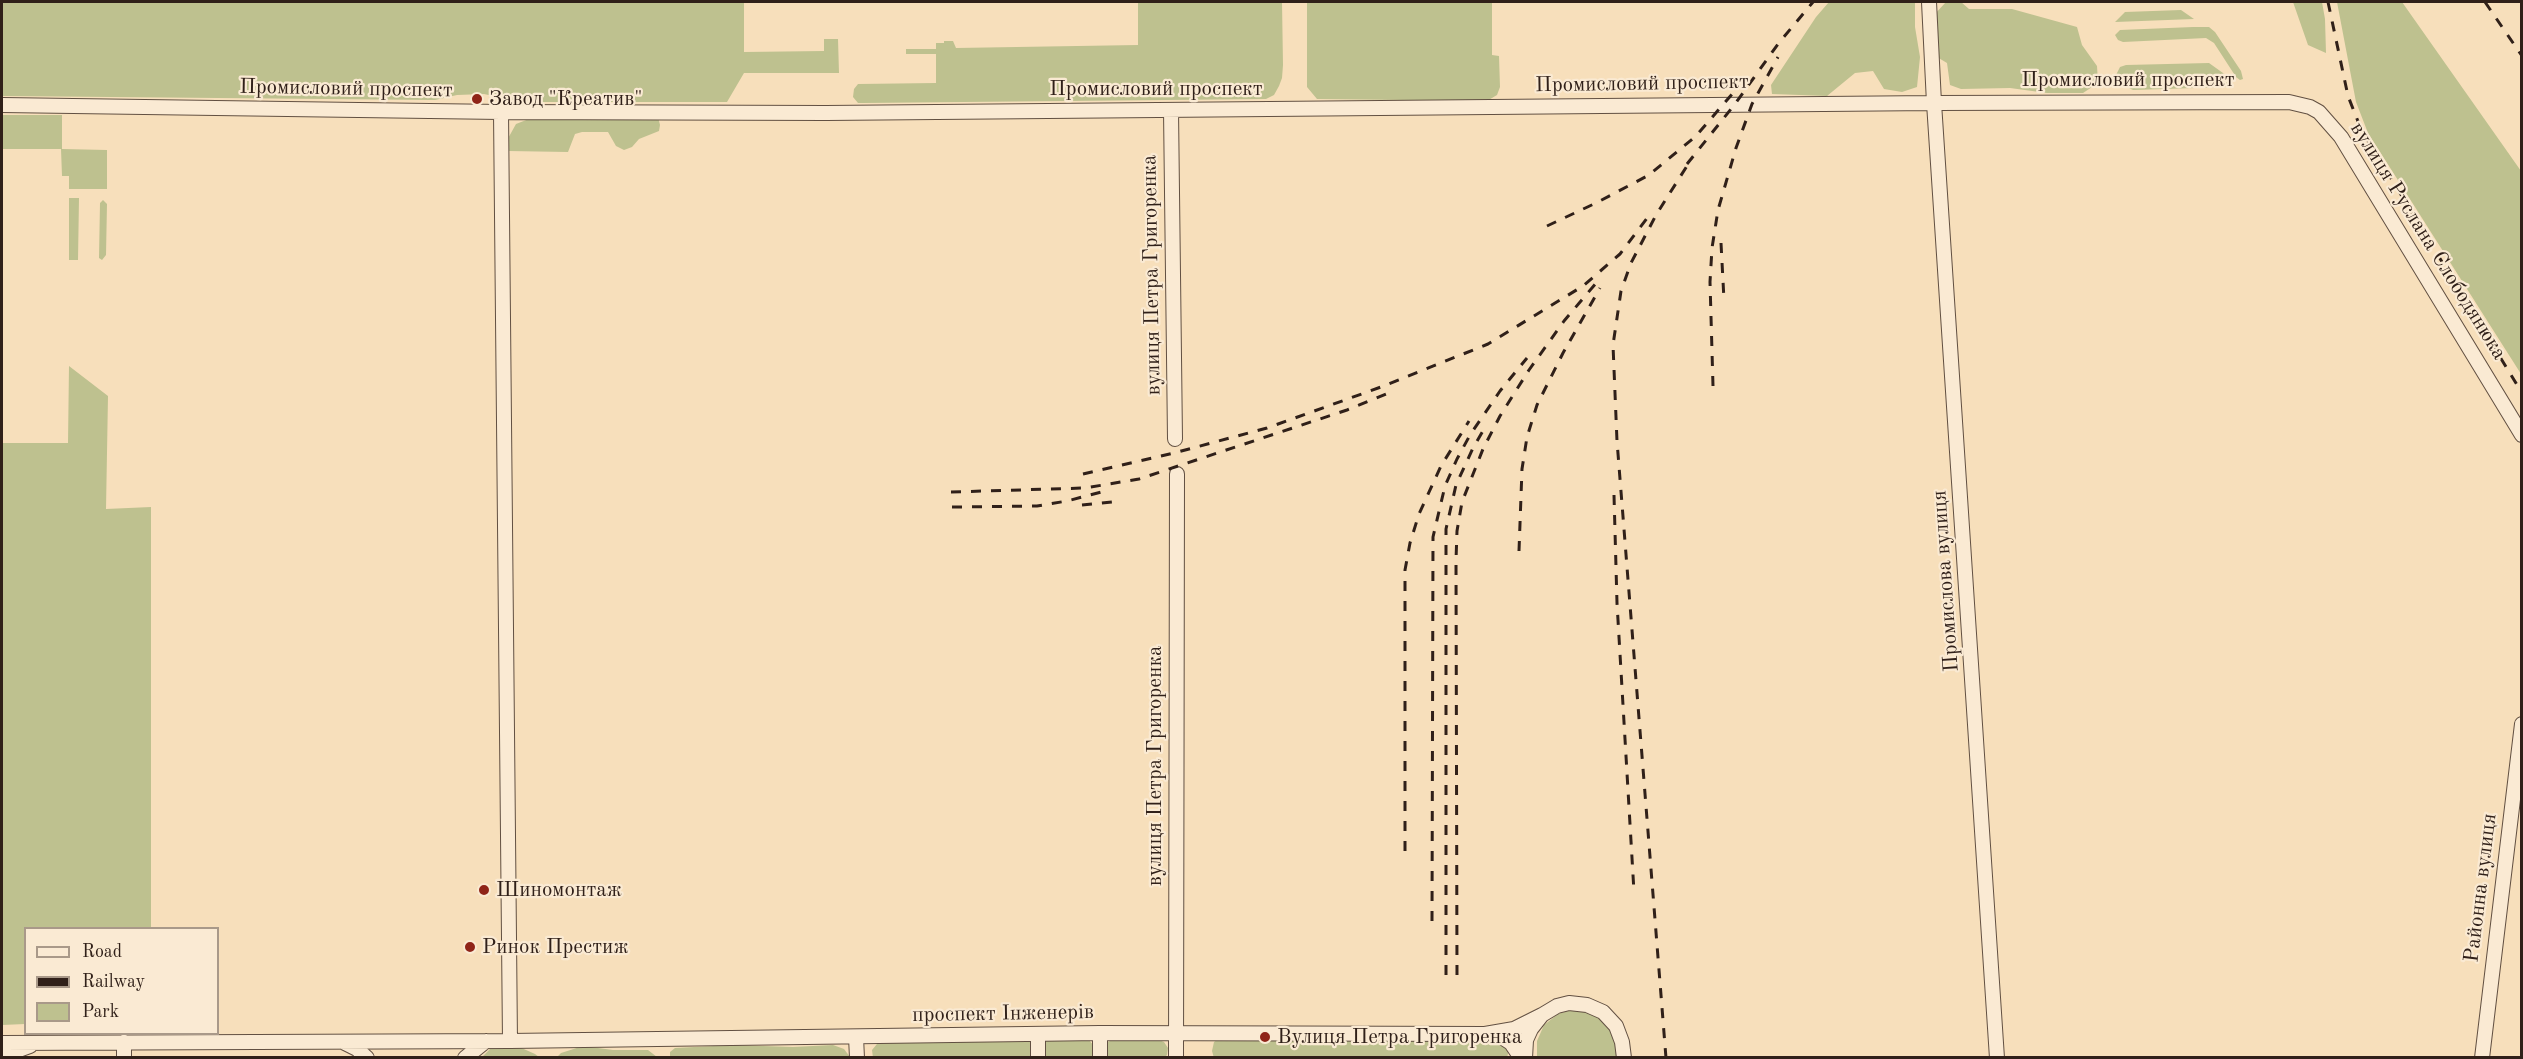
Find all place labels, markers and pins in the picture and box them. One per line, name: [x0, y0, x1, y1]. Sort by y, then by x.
place label: Завод "Креатив": [489, 86, 643, 112]
marker: Завод "Креатив": [470, 92, 484, 106]
place label: Шиномонтаж: [496, 877, 622, 903]
marker: Шиномонтаж: [477, 883, 491, 897]
place label: Ринок Престиж: [482, 934, 628, 960]
marker: Ринок Престиж: [463, 940, 477, 954]
place label: Вулиця Петра Григоренка: [1277, 1024, 1522, 1050]
marker: Вулиця Петра Григоренка: [1258, 1030, 1272, 1044]

